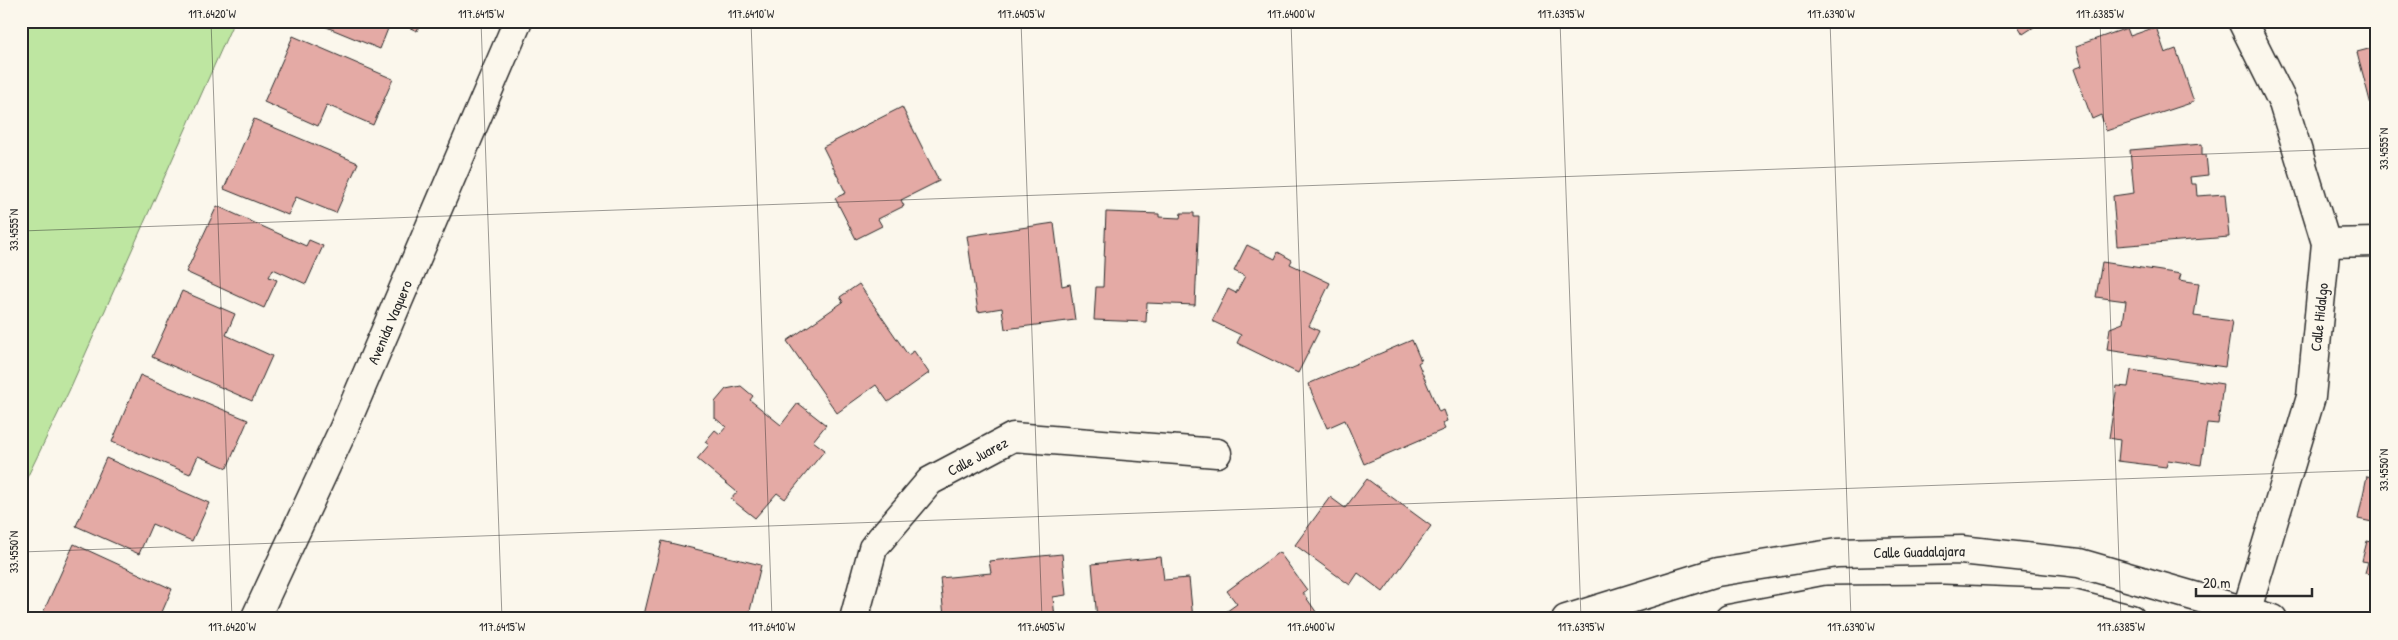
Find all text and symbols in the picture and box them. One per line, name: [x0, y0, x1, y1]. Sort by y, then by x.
text: 117.6420°W: [188, 5, 236, 22]
text: 117.6415°W: [458, 5, 505, 22]
text: 117.6410°W: [728, 5, 775, 22]
text: 117.6405°W: [997, 5, 1045, 22]
text: 117.6400°W: [1267, 5, 1315, 22]
text: 117.6395°W: [1537, 5, 1585, 22]
text: 117.6390°W: [1807, 5, 1855, 22]
text: 117.6385°W: [2076, 5, 2125, 22]
text: 33.4555°N: [2375, 128, 2392, 170]
text: 33.4555°N: [5, 209, 22, 251]
street label: Avenida Vaquero: [362, 277, 417, 367]
street label: Calle Hidalgo: [2305, 282, 2333, 352]
street label: Calle Juarez: [943, 431, 1012, 481]
text: 33.4550°N: [2375, 449, 2392, 491]
text: 33.4550°N: [5, 531, 22, 573]
street label: Calle Guadalajara: [1873, 539, 1966, 563]
scale bar: [2196, 565, 2312, 597]
text: 20 m: [2203, 572, 2230, 593]
text: 117.6420°W: [208, 618, 256, 635]
text: 117.6415°W: [479, 618, 526, 635]
text: 117.6410°W: [749, 618, 796, 635]
text: 117.6405°W: [1017, 618, 1065, 635]
text: 117.6400°W: [1287, 618, 1335, 635]
text: 117.6395°W: [1557, 618, 1605, 635]
text: 117.6390°W: [1827, 618, 1875, 635]
text: 117.6385°W: [2097, 618, 2146, 635]

